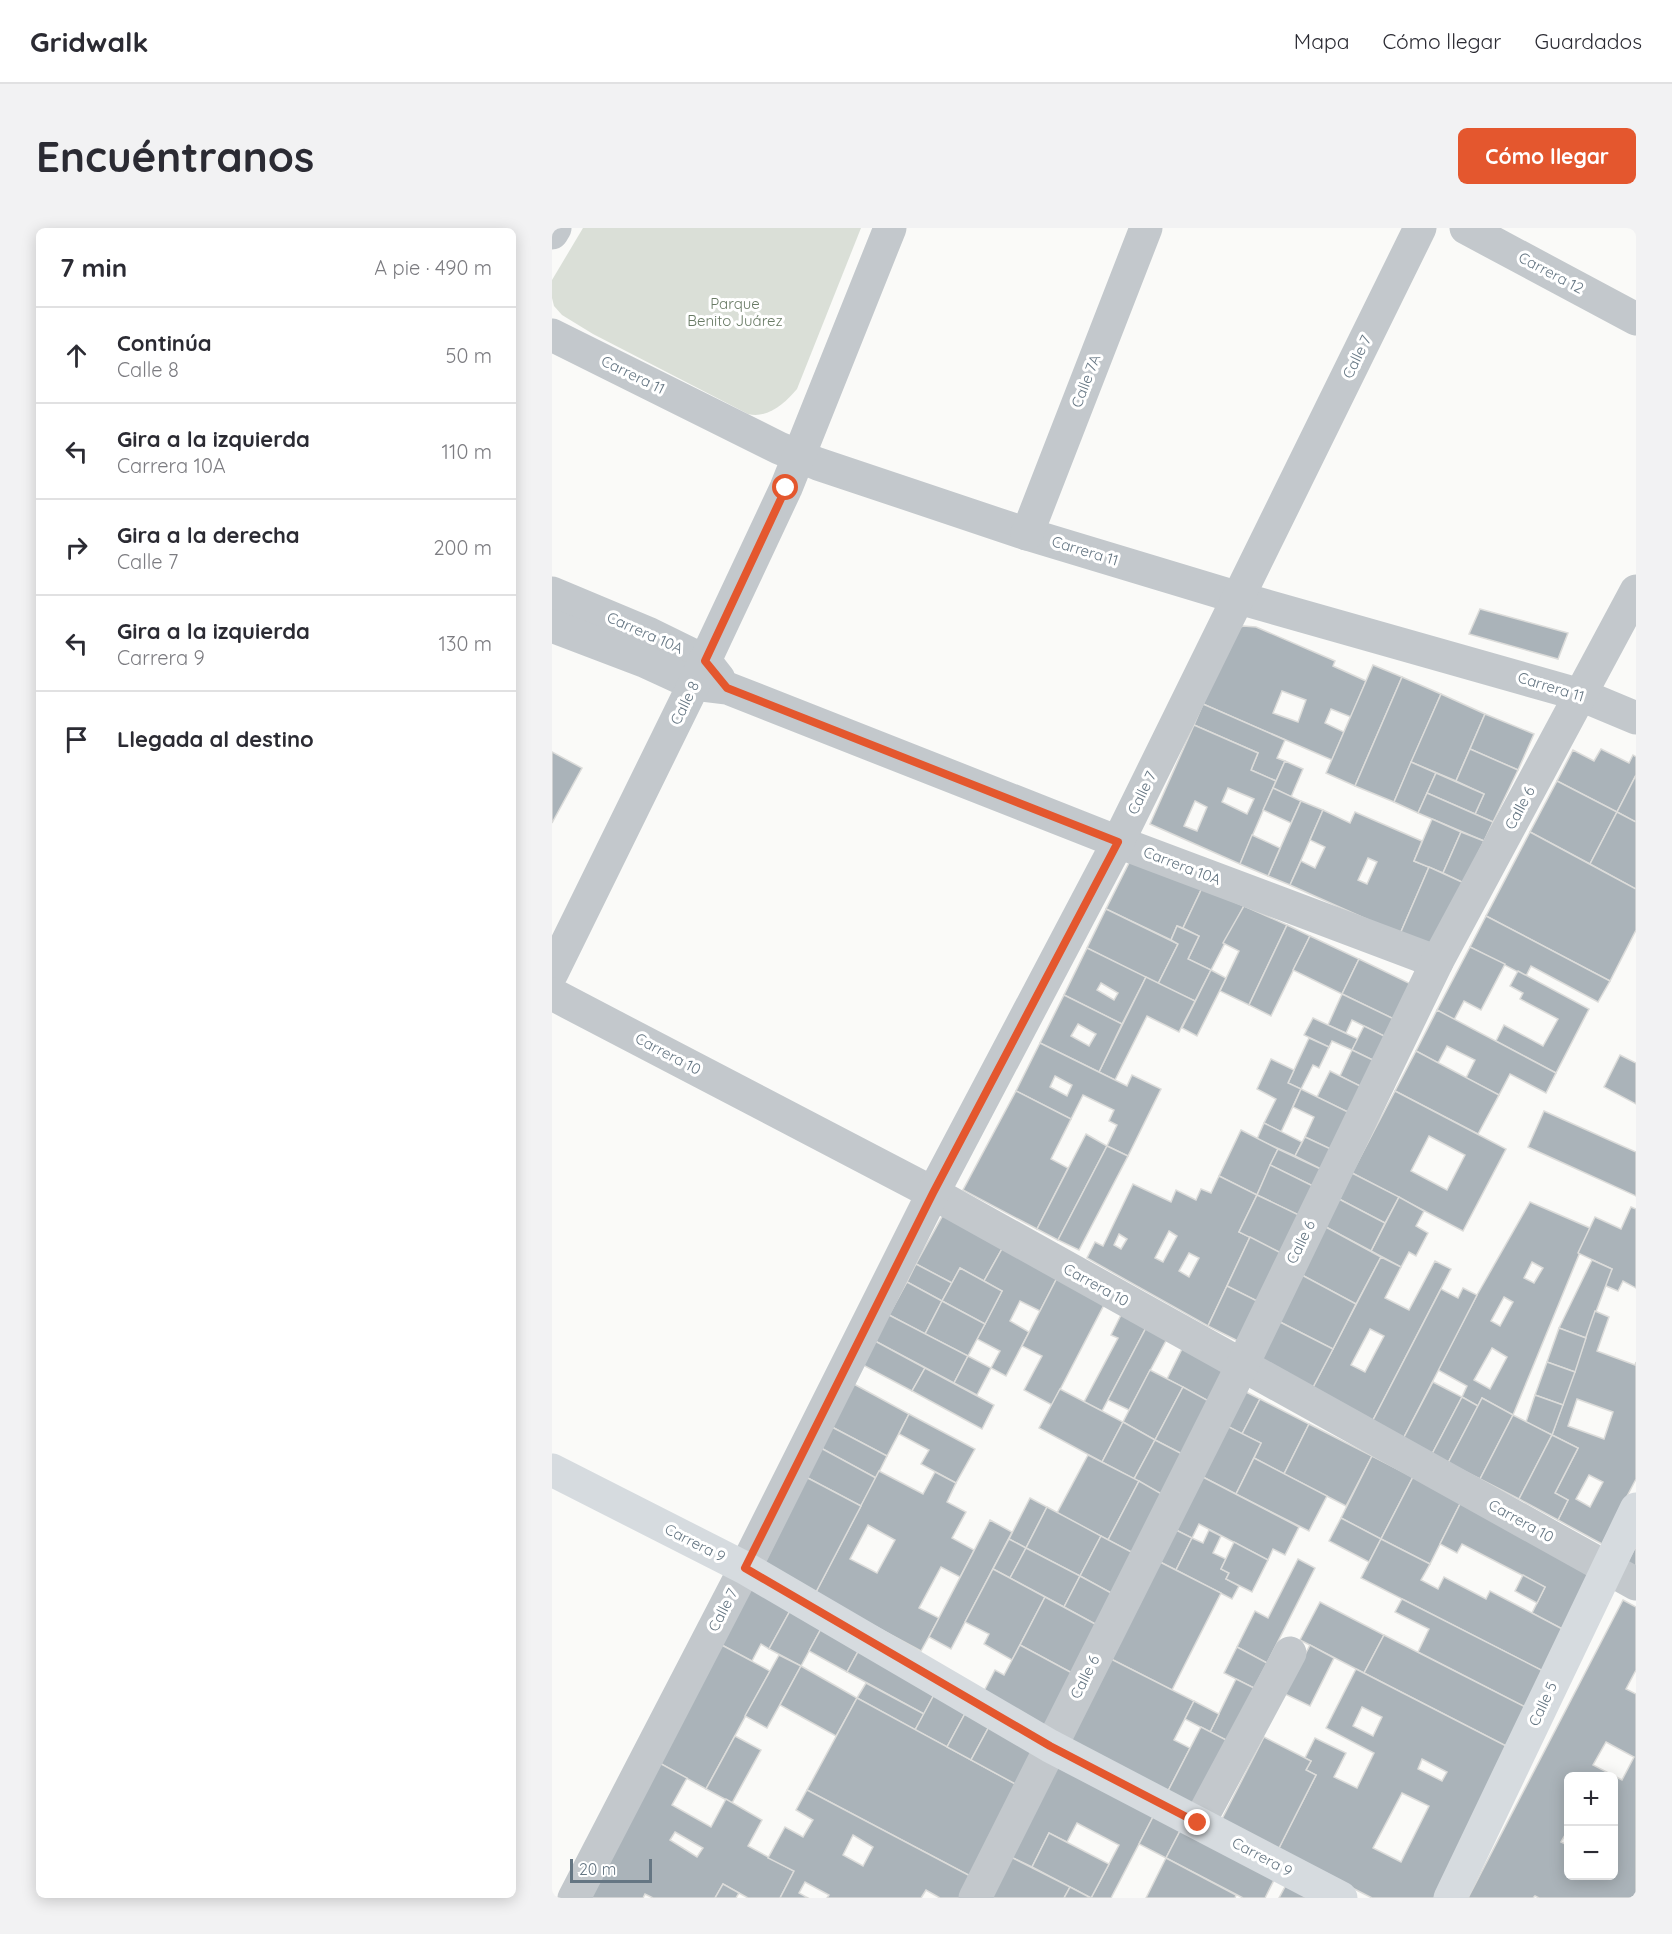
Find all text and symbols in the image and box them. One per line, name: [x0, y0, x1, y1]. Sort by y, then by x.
text: Gridwalk: [30, 24, 149, 59]
text: Mapa: [1294, 28, 1349, 54]
text: Cómo llegar: [1382, 28, 1501, 54]
text: Guardados: [1534, 28, 1642, 54]
button: Cómo llegar: [1458, 128, 1636, 184]
text: Encuéntranos: [36, 130, 314, 183]
street label: Carrera 12: [1515, 247, 1587, 298]
text: 7 min: [60, 251, 127, 284]
text: A pie · 490 m: [374, 255, 492, 280]
park label: Parque Benito Juárez: [687, 294, 783, 330]
text: Continúa: [117, 329, 212, 357]
street label: Calle 7: [1338, 332, 1375, 382]
icon: ahead: [60, 339, 93, 372]
text: 50 m: [446, 343, 492, 368]
street label: Carrera 11: [598, 351, 668, 398]
street label: Calle 7A: [1067, 351, 1104, 410]
text: Calle 8: [117, 357, 179, 382]
text: Gira a la izquierda: [117, 425, 310, 453]
icon: left: [60, 435, 93, 468]
text: 110 m: [442, 439, 492, 464]
text: Carrera 10A: [117, 453, 226, 478]
route start: [772, 474, 798, 500]
text: Gira a la derecha: [117, 521, 300, 549]
icon: right: [60, 531, 93, 564]
street label: Carrera 11: [1050, 531, 1121, 570]
text: 200 m: [433, 535, 492, 560]
text: Calle 7: [117, 549, 178, 574]
street label: Carrera 10A: [604, 607, 687, 658]
text: Gira a la izquierda: [117, 617, 310, 645]
icon: left: [60, 627, 93, 660]
text: 130 m: [439, 631, 492, 656]
text: Carrera 9: [117, 645, 205, 670]
street label: Carrera 11: [1516, 667, 1587, 706]
street label: Calle 8: [666, 678, 703, 728]
icon: arrive: [60, 723, 93, 756]
text: Llegada al destino: [117, 725, 314, 753]
street label: Calle 7: [1123, 768, 1160, 818]
street label: Calle 6: [1500, 783, 1539, 833]
street label: Carrera 10A: [1141, 842, 1224, 889]
street label: Carrera 10: [632, 1028, 704, 1079]
street label: Calle 6: [1282, 1217, 1319, 1267]
street label: Carrera 10: [1060, 1259, 1132, 1310]
street label: Carrera 10: [1485, 1495, 1557, 1546]
street label: Carrera 9: [662, 1519, 729, 1566]
street label: Calle 7: [704, 1585, 742, 1635]
street label: Calle 6: [1066, 1652, 1104, 1702]
street label: Calle 5: [1524, 1679, 1561, 1729]
map controls: [1564, 1772, 1618, 1880]
button: +: [1564, 1772, 1618, 1826]
route end: [1184, 1809, 1210, 1835]
button: −: [1564, 1826, 1618, 1880]
street label: Carrera 9: [1229, 1833, 1296, 1880]
scale bar: [570, 1856, 652, 1884]
text: 20 m: [579, 1859, 616, 1879]

